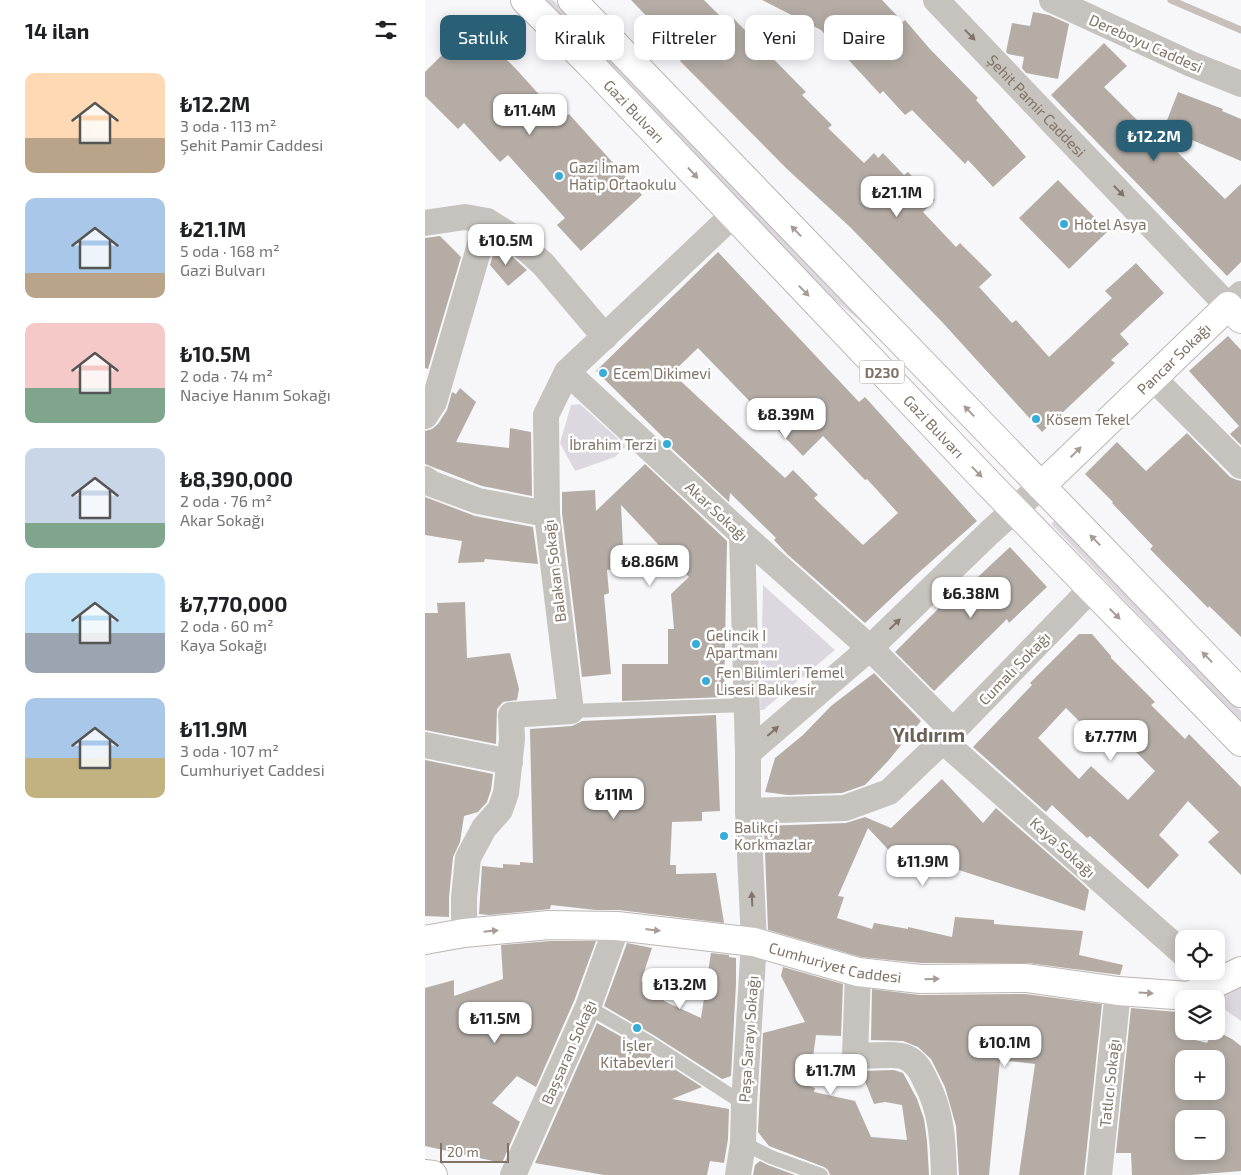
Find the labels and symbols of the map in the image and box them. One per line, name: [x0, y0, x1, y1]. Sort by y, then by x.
street label: Dereboyu Caddesi: [1087, 10, 1205, 76]
one-way arrow: [964, 29, 976, 41]
street label: Şehit Pamir Caddesi: [983, 51, 1090, 160]
street label: Gazi Bulvarı: [600, 76, 669, 146]
pin: ₺11.4M: [489, 94, 571, 136]
pin: ₺12.2M: [1113, 120, 1195, 162]
place label: Gazi İmam Hatip Ortaokulu: [569, 158, 676, 193]
one-way arrow: [687, 167, 699, 179]
marker: Gazi İmam Hatip Ortaokulu: [553, 170, 565, 182]
pin: ₺21.1M: [856, 176, 938, 218]
one-way arrow: [1113, 184, 1125, 196]
place label: Hotel Asya: [1074, 215, 1146, 233]
marker: Hotel Asya: [1058, 218, 1070, 230]
pin: ₺10.5M: [465, 224, 547, 266]
one-way arrow: [790, 226, 802, 238]
one-way arrow: [798, 285, 810, 297]
street label: Pancar Sokağı: [1133, 319, 1214, 398]
road number: D230: [859, 361, 905, 384]
place label: Ecem Dikimevi: [613, 364, 711, 382]
marker: Ecem Dikimevi: [597, 367, 609, 379]
street label: Gazi Bulvarı: [900, 391, 968, 462]
pin: ₺8.39M: [745, 398, 827, 440]
one-way arrow: [963, 406, 975, 418]
place label: Kösem Tekel: [1046, 410, 1131, 428]
marker: Kösem Tekel: [1030, 413, 1042, 425]
place label: İbrahim Terzi: [569, 435, 657, 453]
marker: İbrahim Terzi: [661, 438, 673, 450]
one-way arrow: [1070, 446, 1082, 458]
one-way arrow: [971, 466, 983, 478]
street label: Akar Sokağı: [682, 477, 752, 545]
street label: Balakan Sokağı: [539, 519, 569, 623]
one-way arrow: [1089, 535, 1101, 547]
pin: ₺8.86M: [609, 544, 691, 587]
pin: ₺6.38M: [930, 576, 1012, 619]
one-way arrow: [1108, 608, 1120, 620]
one-way arrow: [889, 618, 901, 630]
place label: Gelincik I Apartmanı: [706, 626, 778, 661]
street label: Cumalı Sokağı: [975, 628, 1053, 708]
marker: Gelincik I Apartmanı: [690, 638, 702, 650]
one-way arrow: [1201, 652, 1213, 664]
place label: Fen Bilimleri Temel Lisesi Balıkesir: [716, 663, 845, 698]
marker: Fen Bilimleri Temel Lisesi Balıkesir: [700, 675, 712, 687]
pin: ₺7.77M: [1070, 720, 1152, 762]
district label: Yıldırım: [893, 722, 965, 746]
one-way arrow: [767, 726, 780, 737]
pin: ₺11M: [584, 778, 644, 820]
street label: Kaya Sokağı: [1027, 813, 1099, 881]
place label: Balikçi Korkmazlar: [734, 818, 813, 853]
marker: Balikçi Korkmazlar: [718, 830, 730, 842]
pin: ₺11.9M: [882, 844, 964, 887]
one-way arrow: [748, 891, 756, 907]
one-way arrow: [645, 926, 661, 934]
one-way arrow: [483, 927, 499, 935]
street label: Cumhuriyet Caddesi: [767, 938, 902, 986]
pin: ₺13.2M: [639, 968, 721, 1010]
street label: Paşa Sarayı Sokağı: [735, 975, 762, 1103]
one-way arrow: [925, 975, 941, 983]
one-way arrow: [1139, 990, 1155, 998]
street label: Başsaran Sokağı: [537, 997, 600, 1107]
pin: ₺11.5M: [454, 1002, 536, 1044]
marker: İşler Kitabevleri: [631, 1022, 643, 1034]
pin: ₺10.1M: [964, 1026, 1046, 1068]
place label: İşler Kitabevleri: [600, 1036, 674, 1071]
street label: Tatlıcı Sokağı: [1095, 1038, 1123, 1128]
pin: ₺11.7M: [790, 1054, 872, 1096]
scale bar: [440, 1140, 509, 1163]

